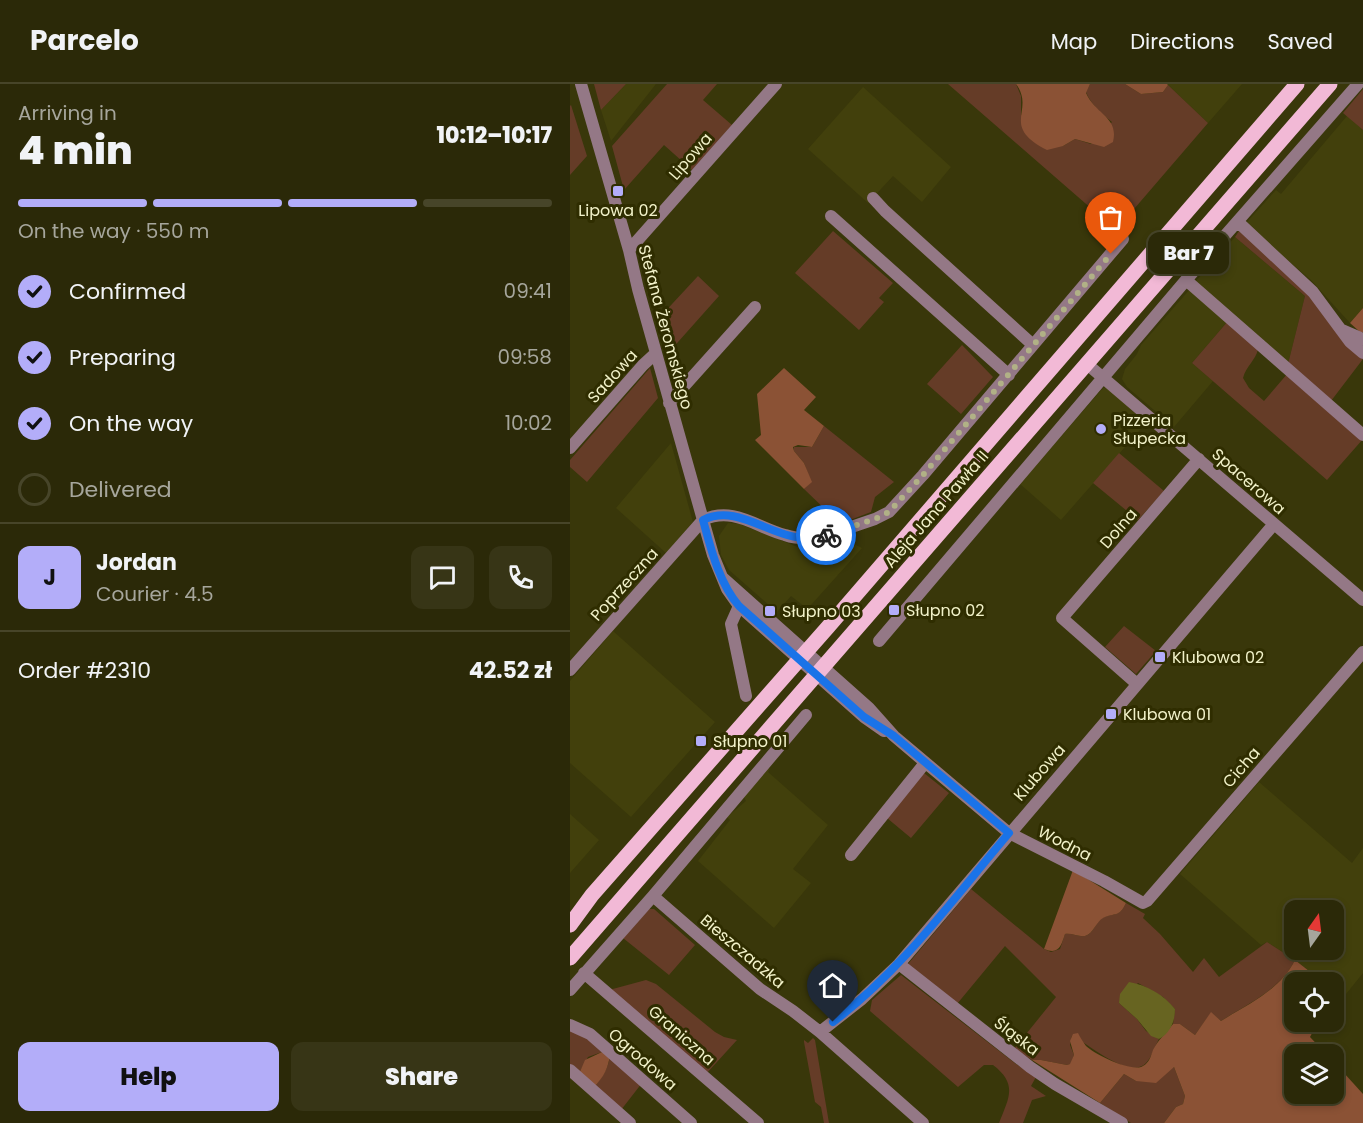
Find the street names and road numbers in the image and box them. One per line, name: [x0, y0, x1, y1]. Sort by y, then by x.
street label: Lipowa: [663, 128, 717, 185]
street label: Stefana Żeromskiego: [632, 242, 699, 412]
street label: Sadowa: [582, 344, 643, 408]
street label: Spacerowa: [1207, 443, 1290, 520]
street label: Aleja Jana Pawła II: [879, 446, 994, 573]
street label: Dolna: [1094, 503, 1142, 553]
street label: Poprzeczna: [585, 543, 664, 626]
street label: Klubowa: [1008, 739, 1071, 806]
street label: Cicha: [1217, 742, 1265, 793]
street label: Wodna: [1034, 820, 1096, 867]
street label: Bieszczadzka: [695, 909, 790, 994]
street label: Graniczna: [643, 1000, 720, 1071]
street label: Śląska: [989, 1012, 1044, 1061]
street label: Ogrodowa: [603, 1023, 682, 1096]

